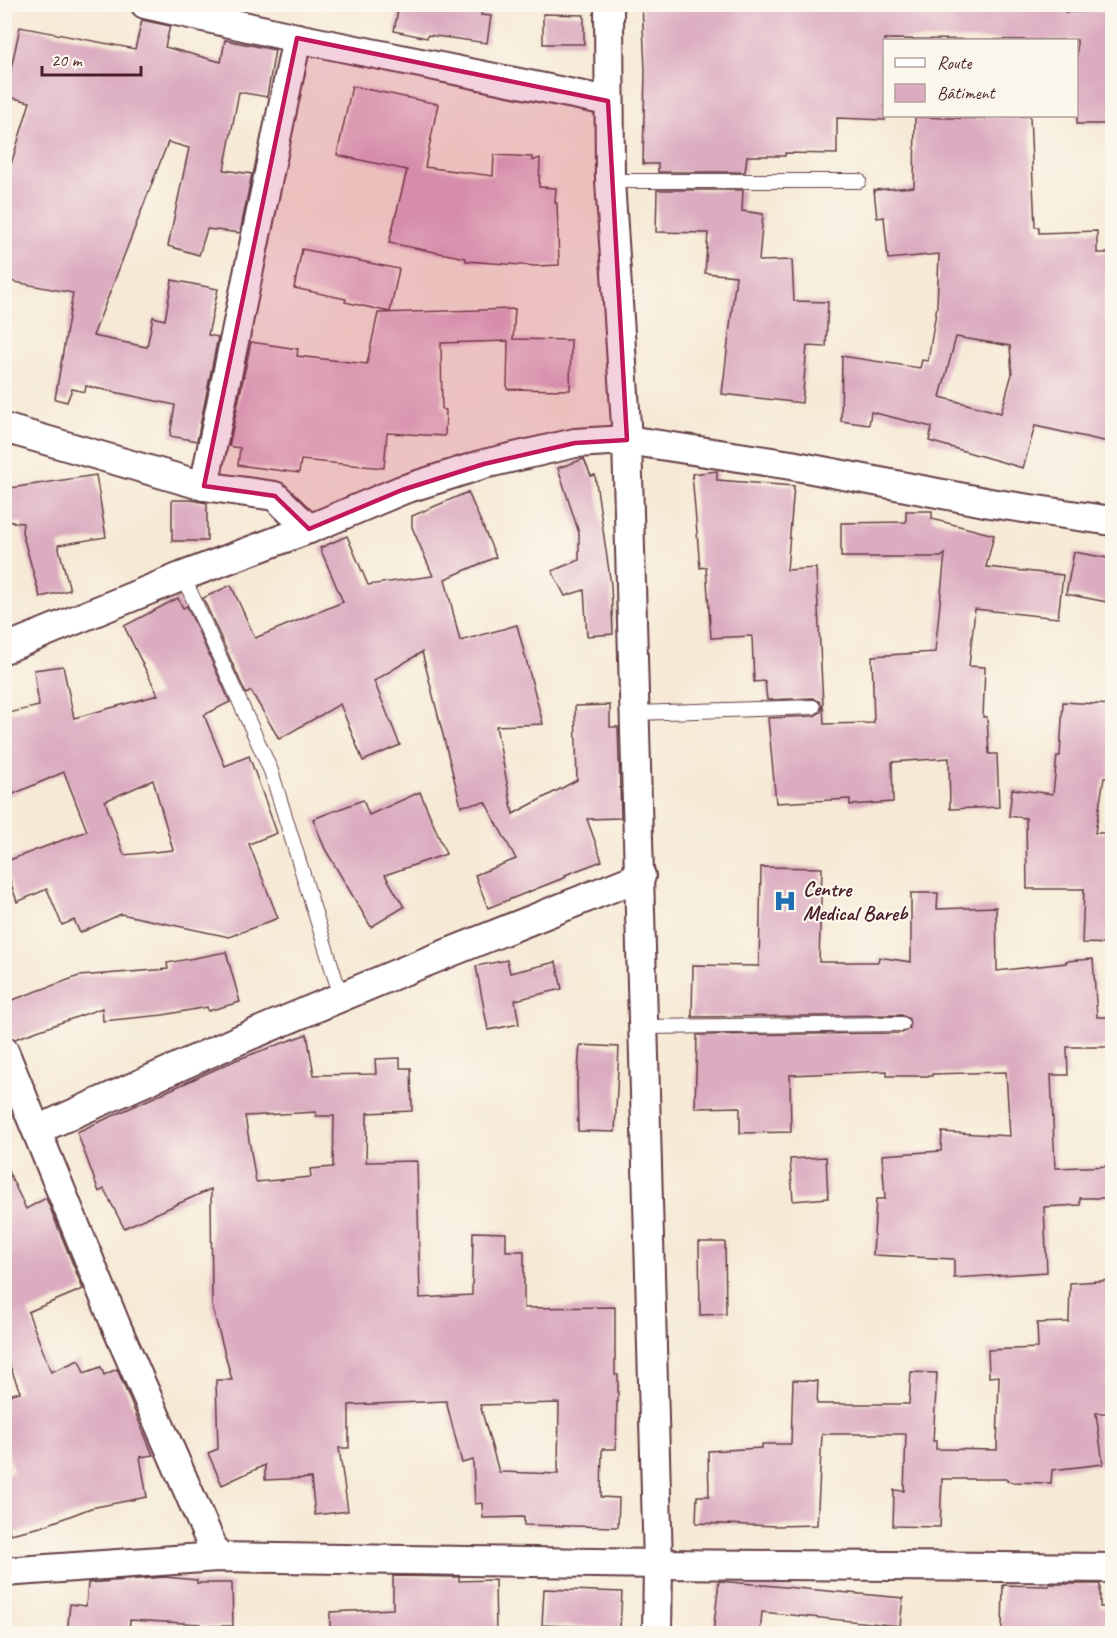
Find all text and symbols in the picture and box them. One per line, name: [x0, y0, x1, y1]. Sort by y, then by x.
scale bar: [42, 39, 141, 77]
legend: [883, 39, 1078, 117]
text: 20 m: [51, 49, 84, 71]
text: Route: [937, 52, 972, 74]
text: Bâtiment: [937, 82, 997, 104]
place label: Centre Medical Bareb: [803, 876, 909, 926]
hospital icon: Centre Medical Bareb: [772, 888, 798, 914]

